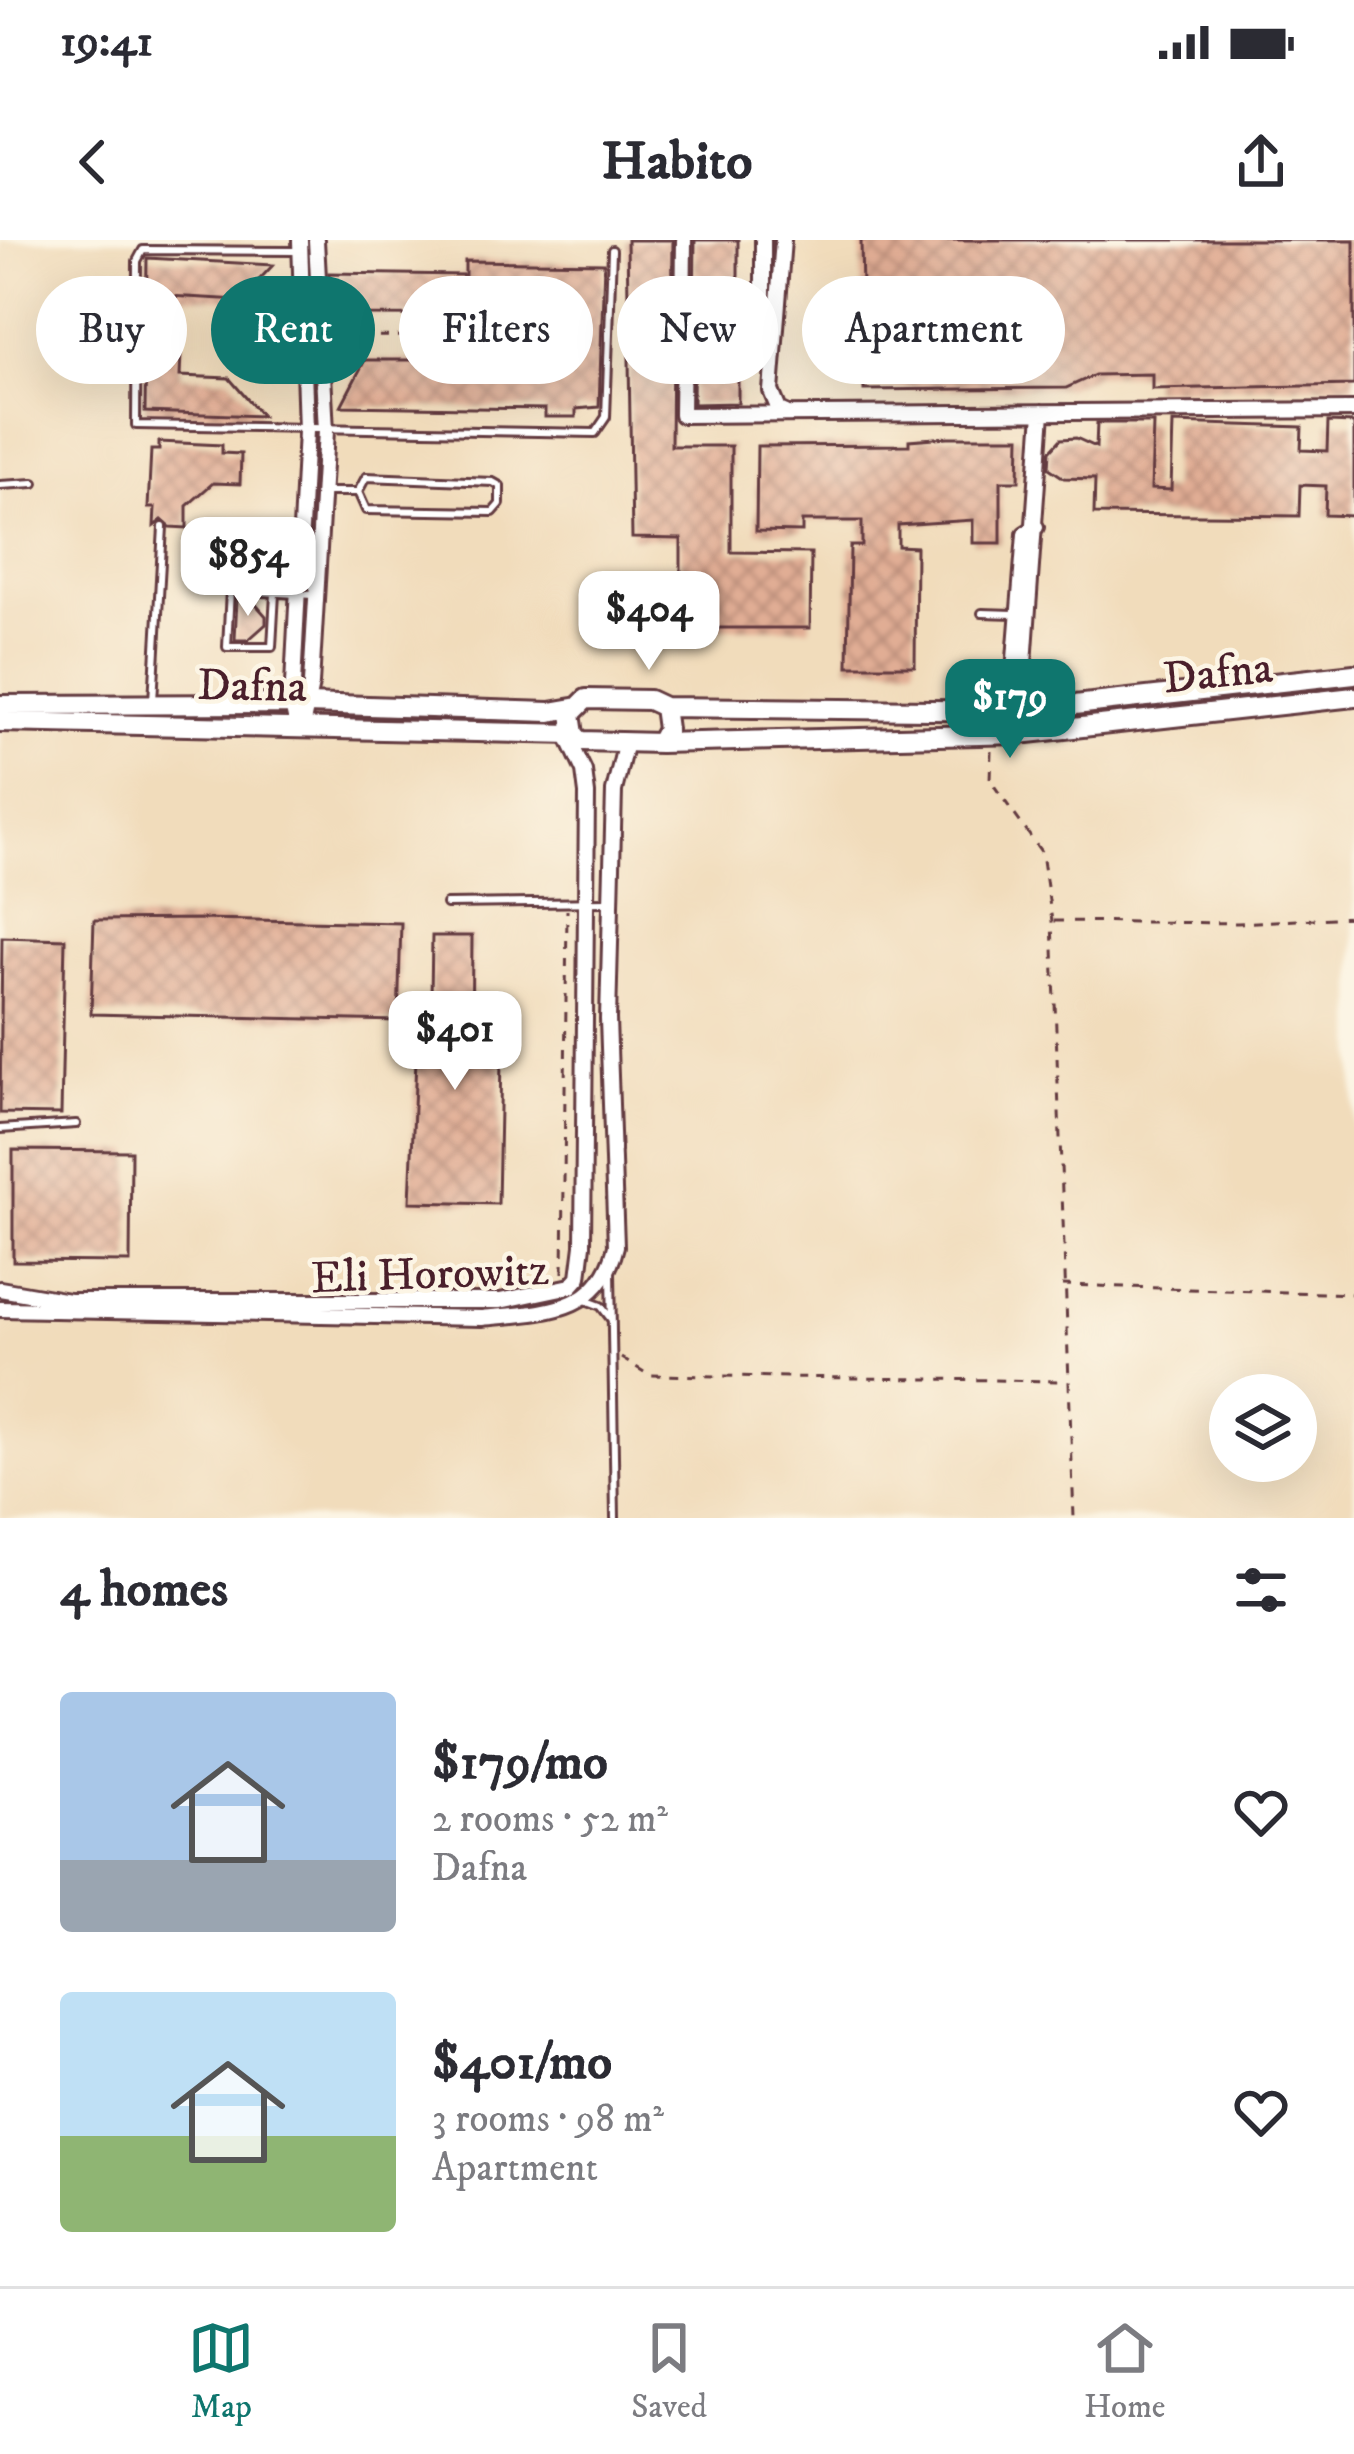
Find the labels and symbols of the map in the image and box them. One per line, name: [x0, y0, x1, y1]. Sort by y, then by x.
pin: $854: [177, 517, 319, 619]
pin: $404: [578, 571, 720, 673]
street label: Dafna: [1161, 640, 1275, 708]
street label: Dafna: [197, 658, 307, 716]
pin: $179: [939, 659, 1081, 761]
pin: $401: [384, 991, 526, 1093]
street label: Eli Horowitz: [310, 1243, 550, 1307]

